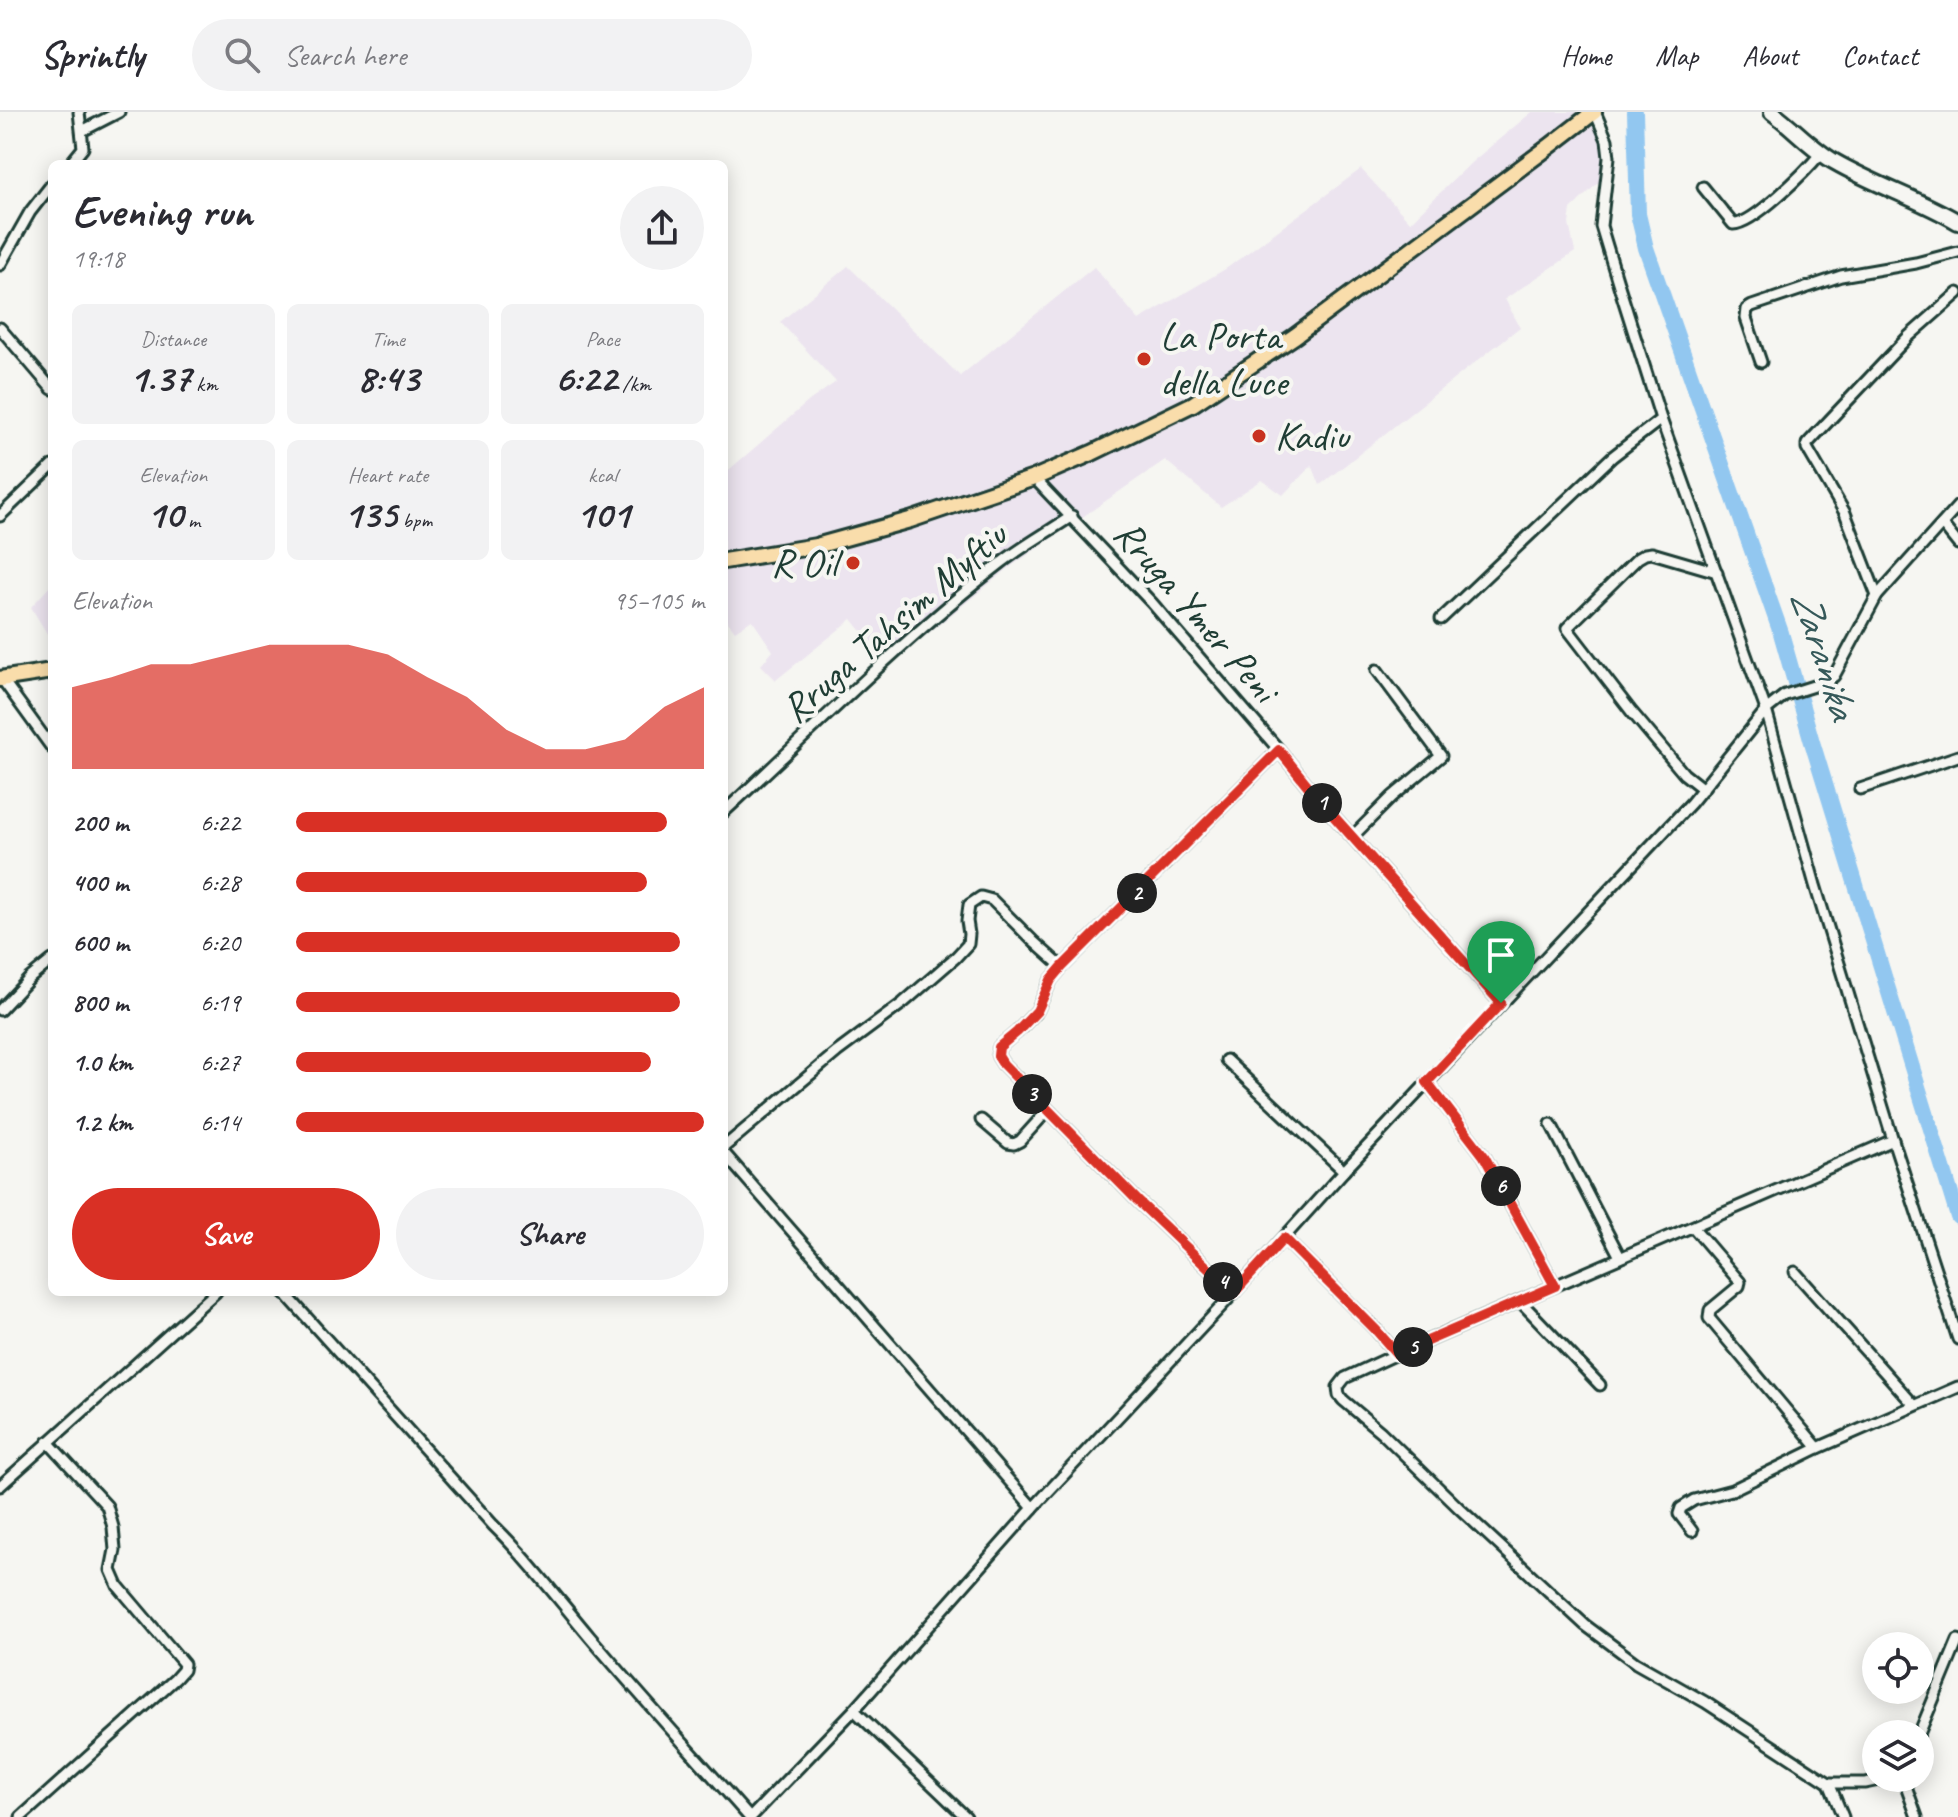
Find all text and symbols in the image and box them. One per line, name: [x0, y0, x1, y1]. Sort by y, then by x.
search box: [192, 19, 752, 91]
text: Sprintly: [40, 32, 144, 79]
icon: search: [220, 33, 264, 77]
text: Search here: [284, 36, 406, 74]
text: Home: [1561, 38, 1611, 73]
text: Map: [1655, 38, 1698, 73]
text: About: [1742, 38, 1798, 73]
text: Contact: [1842, 38, 1918, 73]
text: Evening run: [72, 184, 252, 239]
button: share: [620, 186, 704, 270]
text: 19:18: [72, 242, 124, 275]
place label: La Porta della Luce: [1160, 311, 1290, 407]
text: Distance: [141, 325, 206, 353]
text: Time: [371, 325, 405, 353]
text: Pace: [586, 325, 620, 353]
marker: La Porta della Luce: [1135, 350, 1153, 368]
text: 1.37: [129, 353, 191, 403]
text: 8:43: [357, 353, 419, 403]
text: 6:22: [554, 353, 617, 403]
text: km: [191, 370, 218, 398]
text: /km: [617, 370, 651, 398]
place label: Kadiu: [1275, 411, 1351, 461]
marker: Kadiu: [1250, 427, 1268, 445]
text: Elevation: [139, 461, 207, 489]
text: Heart rate: [348, 461, 428, 489]
text: kcal: [588, 461, 617, 489]
text: 10: [147, 489, 183, 539]
text: 135: [344, 489, 397, 539]
text: 101: [576, 489, 630, 539]
text: m: [183, 506, 200, 534]
text: bpm: [397, 506, 432, 534]
street label: Rruga Tahsim Myftiu: [771, 509, 1019, 733]
street label: Rruga Ymer Peni: [1103, 509, 1292, 716]
place label: R Oil: [771, 538, 844, 588]
marker: R Oil: [844, 554, 862, 572]
water label: Zaranika: [1778, 583, 1871, 728]
text: Elevation: [72, 584, 152, 617]
text: 95–105 m: [613, 584, 704, 617]
pin: 1: [1302, 783, 1342, 823]
text: 1: [1317, 789, 1327, 817]
text: 200 m: [72, 806, 128, 839]
text: 6:22: [200, 806, 240, 839]
text: 400 m: [72, 866, 128, 899]
text: 6:28: [200, 866, 240, 899]
pin: 2: [1117, 873, 1157, 913]
text: 2: [1132, 879, 1142, 907]
pin: [1467, 921, 1535, 1003]
text: 600 m: [72, 926, 129, 959]
text: 6:20: [200, 926, 240, 959]
icon: arrive: [1479, 933, 1523, 977]
text: 800 m: [72, 986, 128, 1019]
text: 6:19: [200, 986, 240, 1019]
text: 1.0 km: [72, 1046, 132, 1079]
text: 6:27: [200, 1046, 240, 1079]
pin: 3: [1012, 1074, 1052, 1114]
text: 3: [1027, 1080, 1037, 1108]
text: 1.2 km: [72, 1106, 132, 1139]
text: 6:14: [200, 1106, 240, 1139]
pin: 6: [1481, 1166, 1521, 1206]
text: 6: [1496, 1172, 1506, 1200]
button: Save: [72, 1188, 380, 1280]
button: Share: [396, 1188, 704, 1280]
pin: 4: [1203, 1262, 1243, 1302]
text: 4: [1218, 1268, 1228, 1296]
pin: 5: [1393, 1327, 1433, 1367]
text: 5: [1408, 1333, 1418, 1361]
map controls: [1862, 1632, 1934, 1792]
button: locate: [1862, 1632, 1934, 1704]
button: layers: [1862, 1720, 1934, 1792]

